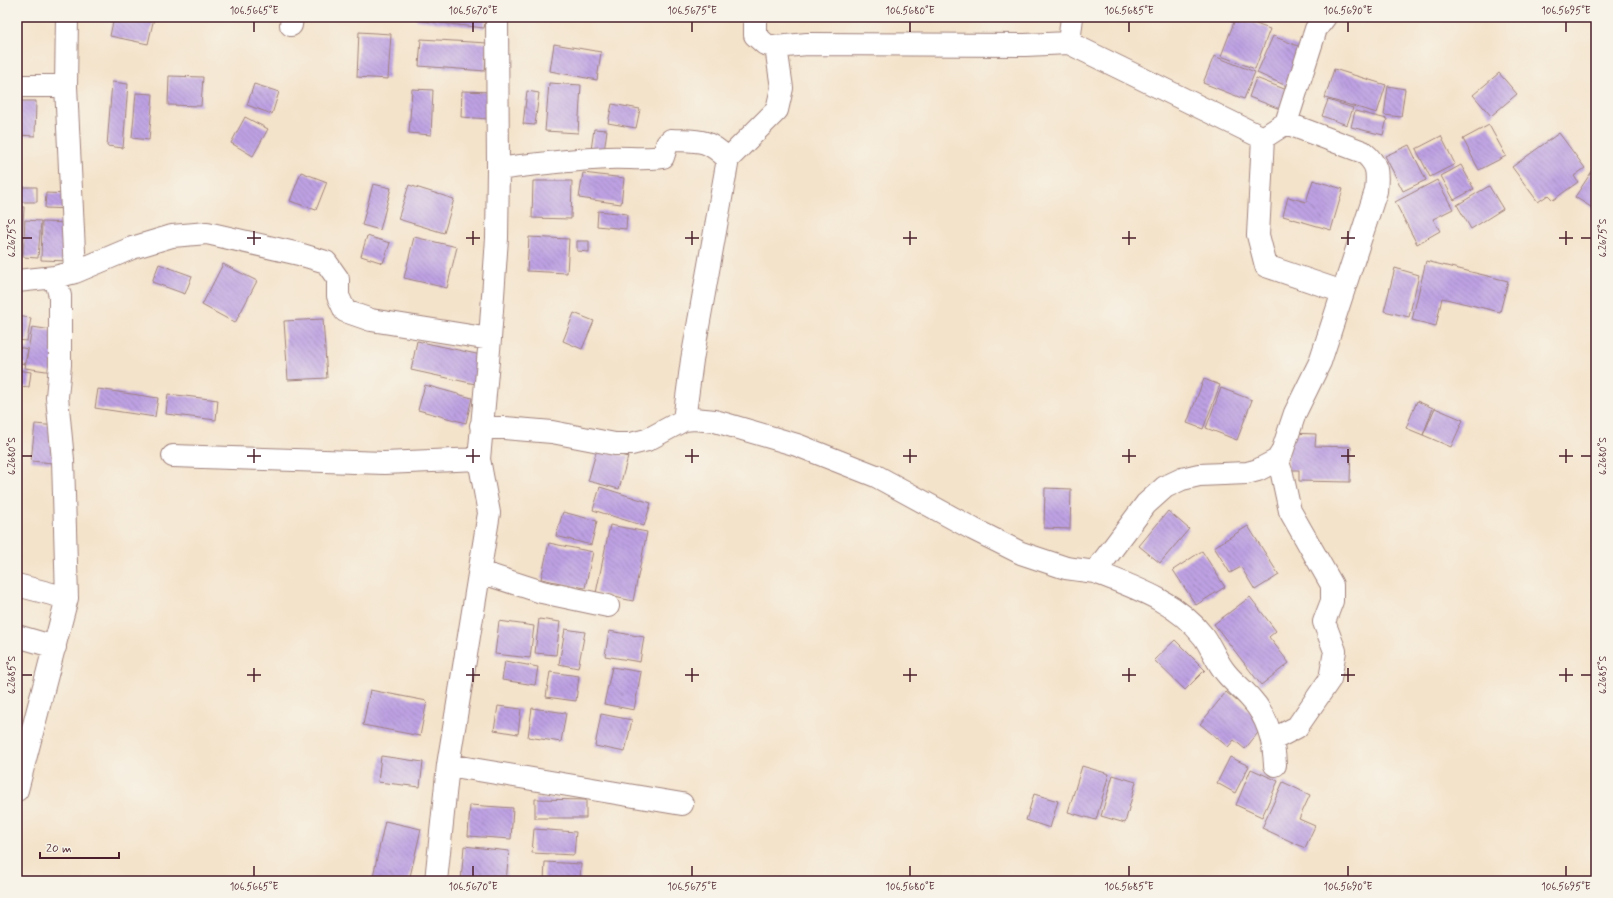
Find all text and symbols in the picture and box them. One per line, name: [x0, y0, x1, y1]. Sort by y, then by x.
text: 106.5665°E: [230, 4, 279, 18]
text: 106.5670°E: [448, 4, 498, 18]
text: 106.5675°E: [667, 4, 717, 18]
text: 106.5680°E: [886, 4, 935, 18]
text: 106.5685°E: [1104, 4, 1154, 18]
text: 106.5690°E: [1324, 4, 1373, 18]
text: 106.5695°E: [1541, 4, 1591, 18]
text: 6.2675°S: [5, 218, 19, 257]
text: 6.2675°S: [1596, 218, 1610, 257]
text: 6.2680°S: [5, 437, 19, 475]
text: 6.2680°S: [1596, 437, 1610, 475]
text: 6.2685°S: [5, 655, 19, 694]
text: 6.2685°S: [1596, 655, 1610, 694]
scale bar: [40, 834, 119, 860]
text: 20 m: [46, 841, 72, 857]
text: 106.5665°E: [230, 880, 279, 894]
text: 106.5670°E: [448, 880, 498, 894]
text: 106.5675°E: [667, 880, 717, 894]
text: 106.5680°E: [886, 880, 935, 894]
text: 106.5685°E: [1104, 880, 1154, 894]
text: 106.5690°E: [1324, 880, 1373, 894]
text: 106.5695°E: [1541, 880, 1591, 894]

